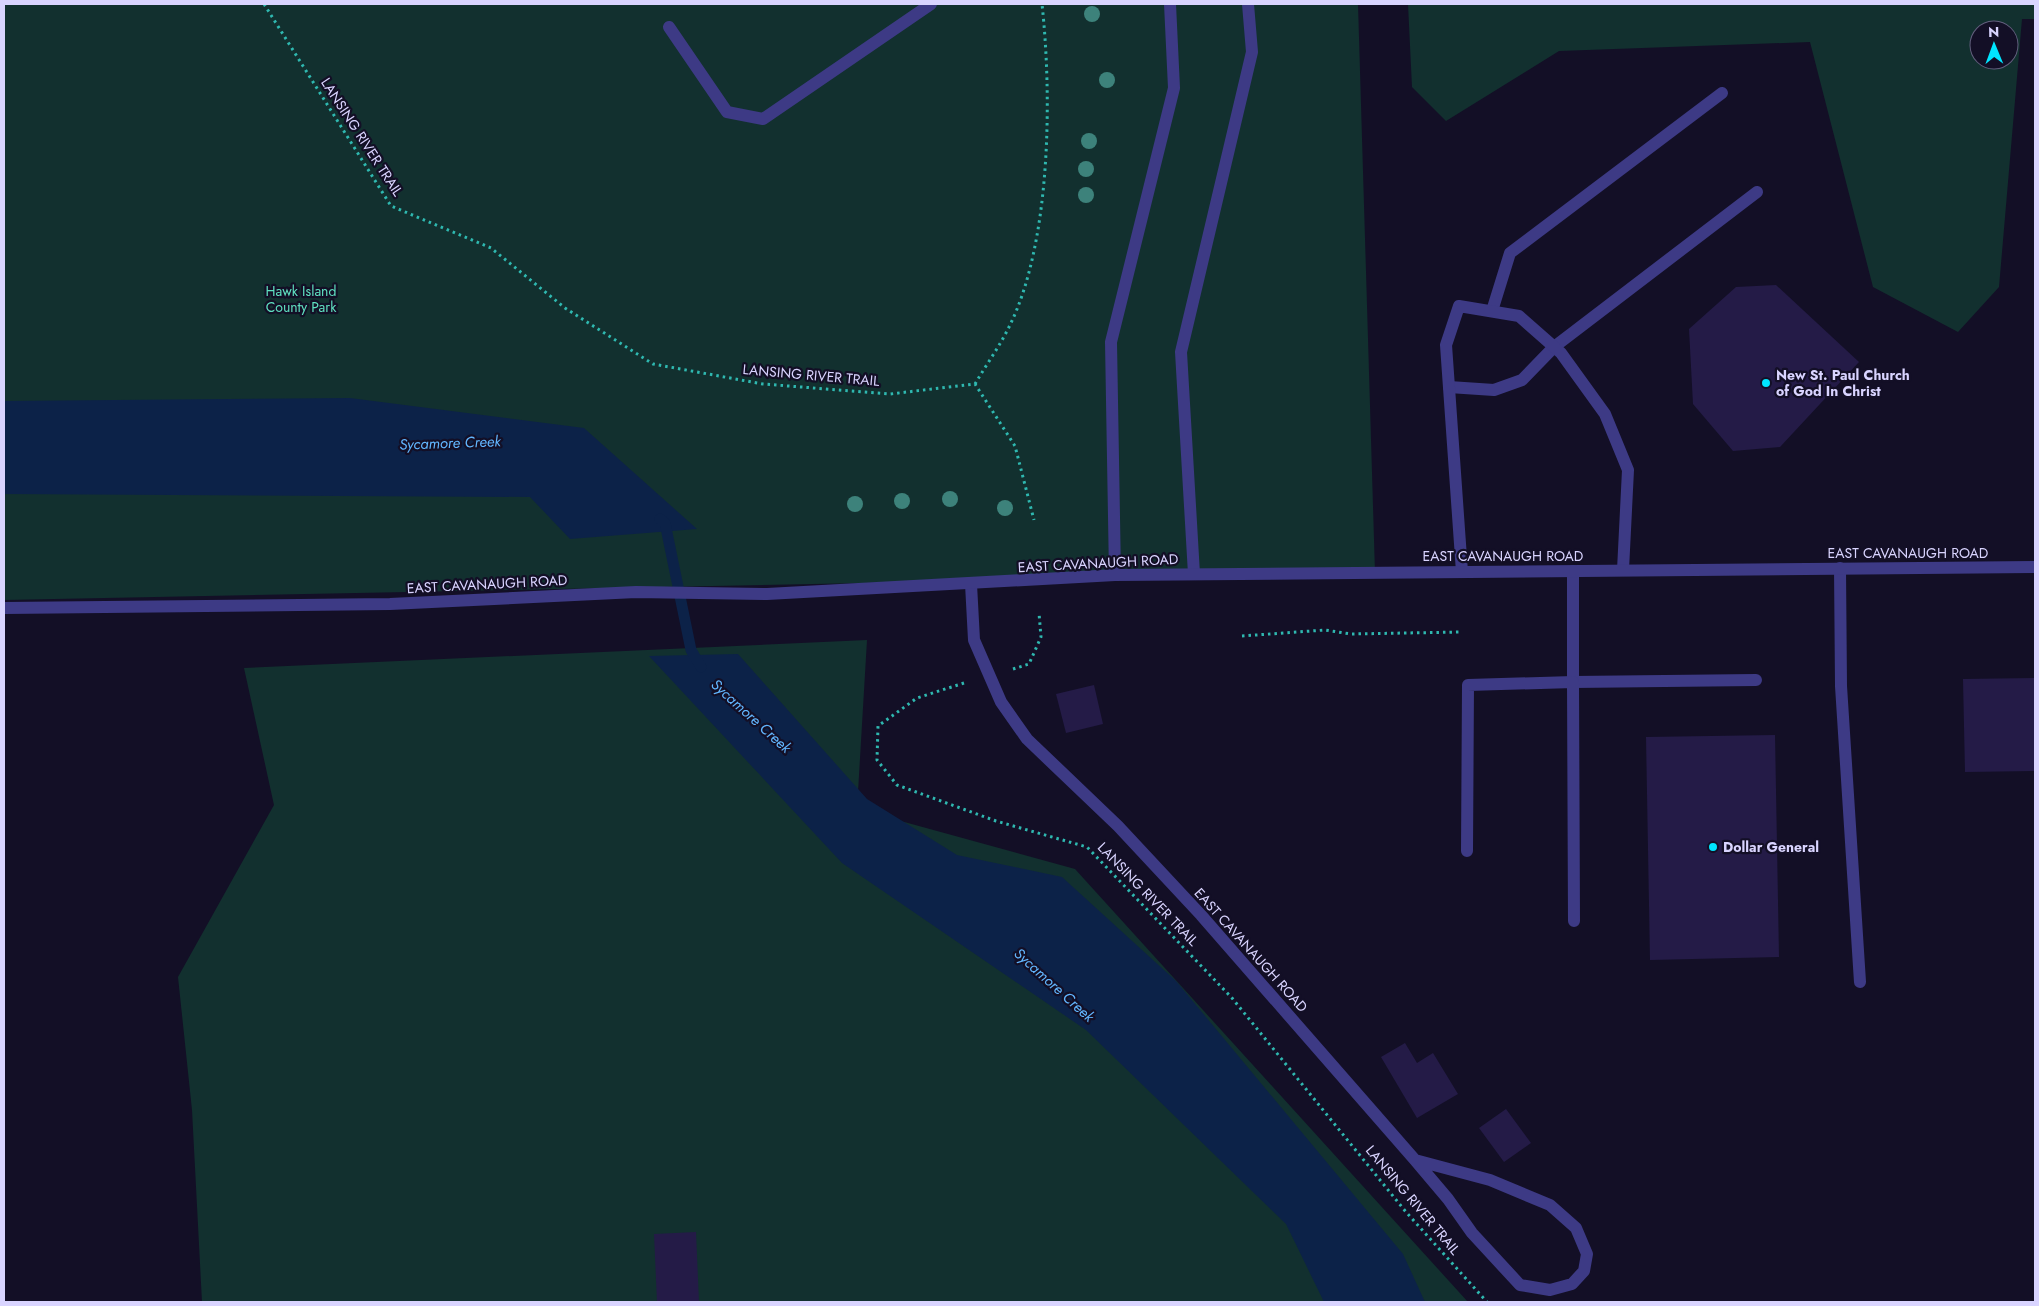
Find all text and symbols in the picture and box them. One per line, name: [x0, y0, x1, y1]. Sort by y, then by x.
north arrow: [1969, 20, 2019, 70]
text: N: [1988, 22, 2000, 42]
street label: LANSING RIVER TRAIL: [316, 74, 408, 201]
park label: Hawk Island County Park: [266, 281, 337, 317]
street label: LANSING RIVER TRAIL: [742, 359, 881, 391]
place label: New St. Paul Church of God In Christ: [1776, 365, 1910, 401]
marker: New St. Paul Church of God In Christ: [1760, 377, 1772, 389]
water label: Sycamore Creek: [399, 430, 502, 456]
street label: EAST CAVANAUGH ROAD: [1828, 543, 1988, 563]
street label: EAST CAVANAUGH ROAD: [1423, 546, 1583, 566]
street label: EAST CAVANAUGH ROAD: [1017, 549, 1179, 577]
street label: EAST CAVANAUGH ROAD: [406, 570, 568, 598]
water label: Sycamore Creek: [706, 674, 797, 759]
place label: Dollar General: [1723, 837, 1819, 857]
street label: LANSING RIVER TRAIL: [1093, 838, 1203, 951]
marker: Dollar General: [1707, 841, 1719, 853]
street label: EAST CAVANAUGH ROAD: [1190, 884, 1312, 1016]
water label: Sycamore Creek: [1009, 943, 1100, 1028]
street label: LANSING RIVER TRAIL: [1361, 1141, 1465, 1260]

